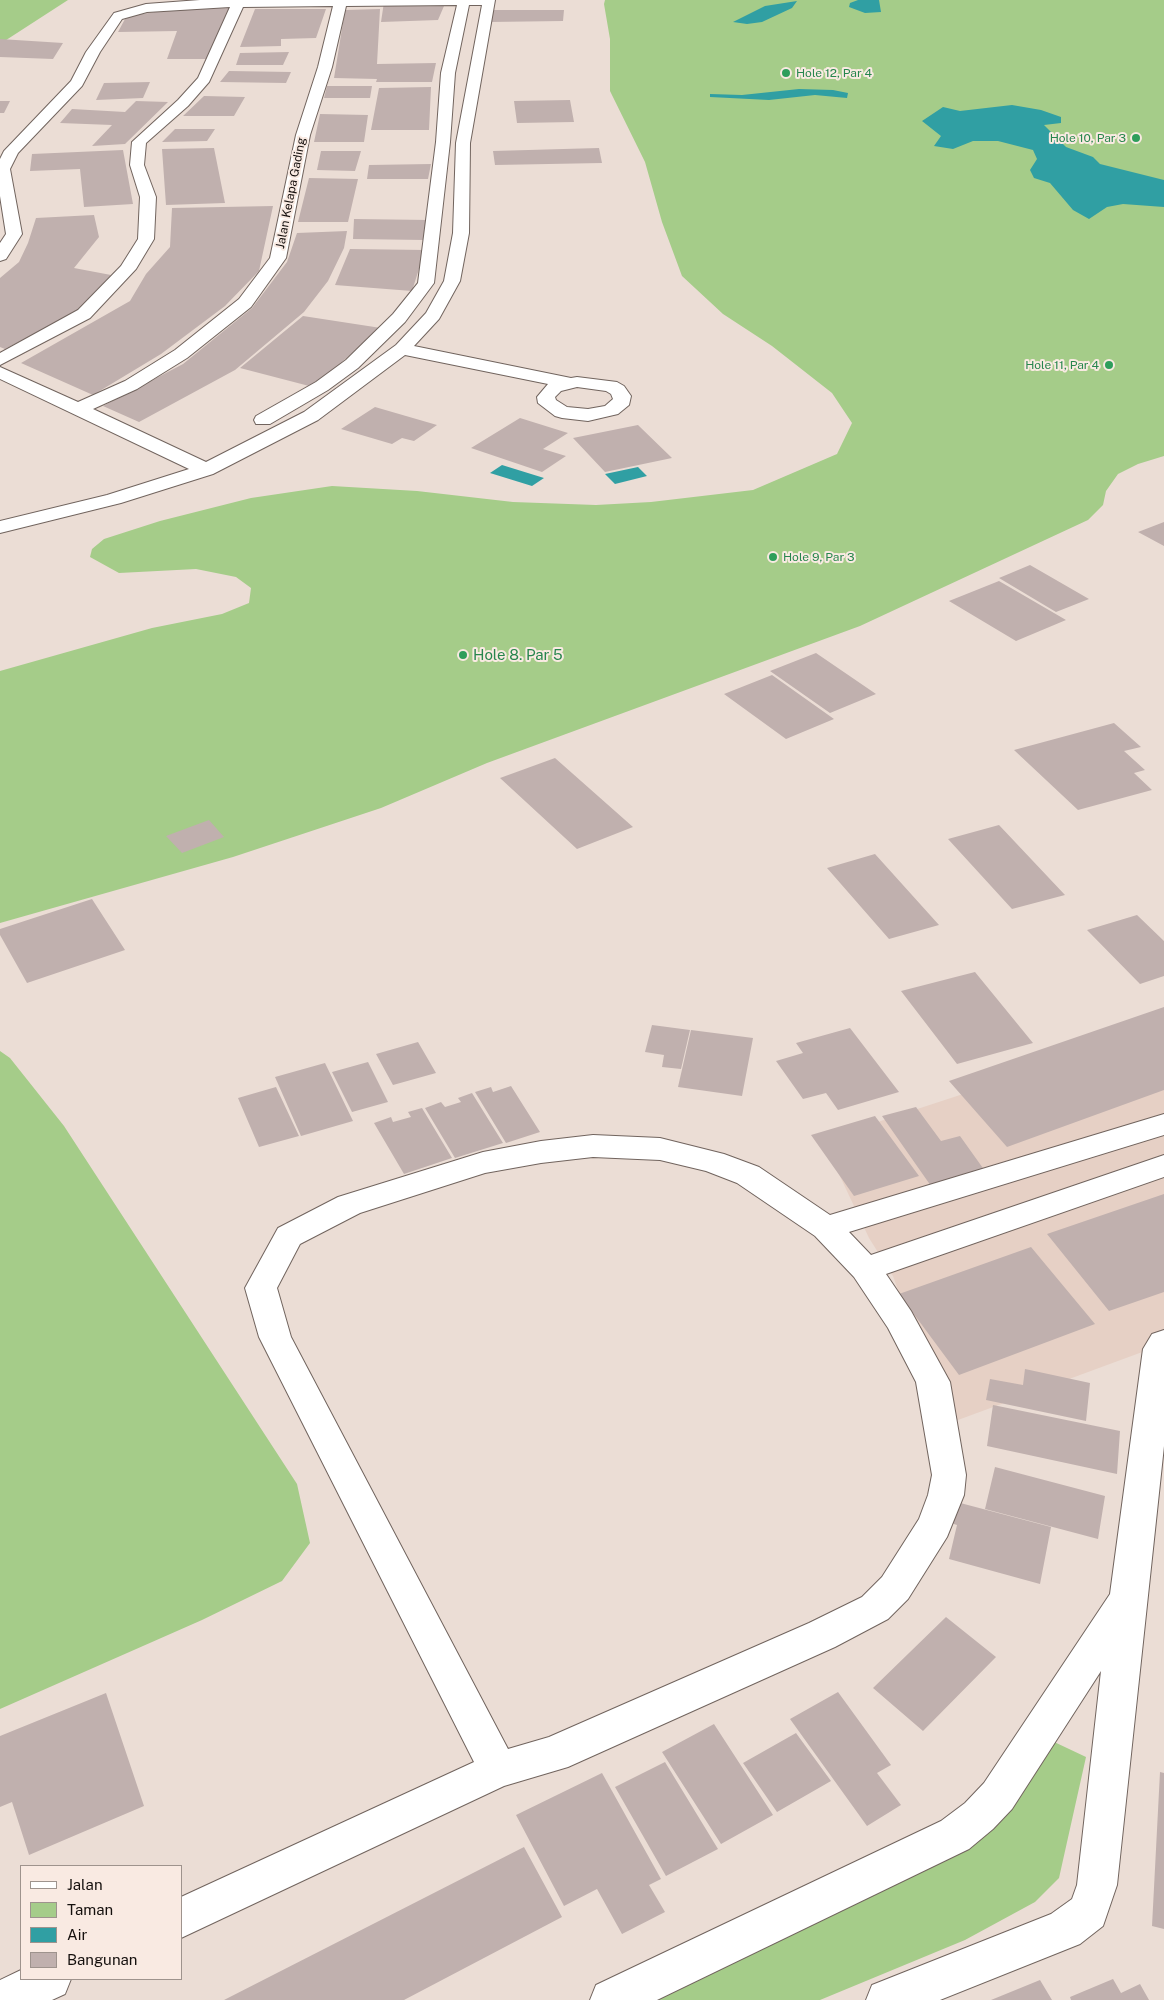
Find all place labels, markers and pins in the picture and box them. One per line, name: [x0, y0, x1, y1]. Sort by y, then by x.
place label: Hole 12, Par 4: [796, 66, 872, 80]
marker: Hole 12, Par 4: [780, 67, 792, 79]
place label: Hole 10, Par 3: [1050, 131, 1126, 145]
marker: Hole 10, Par 3: [1130, 132, 1142, 144]
place label: Hole 11, Par 4: [1025, 358, 1099, 372]
marker: Hole 11, Par 4: [1103, 359, 1115, 371]
place label: Hole 9, Par 3: [783, 550, 855, 564]
marker: Hole 9, Par 3: [767, 551, 779, 563]
place label: Hole 8. Par 5: [473, 646, 563, 664]
marker: Hole 8. Par 5: [457, 649, 469, 661]

